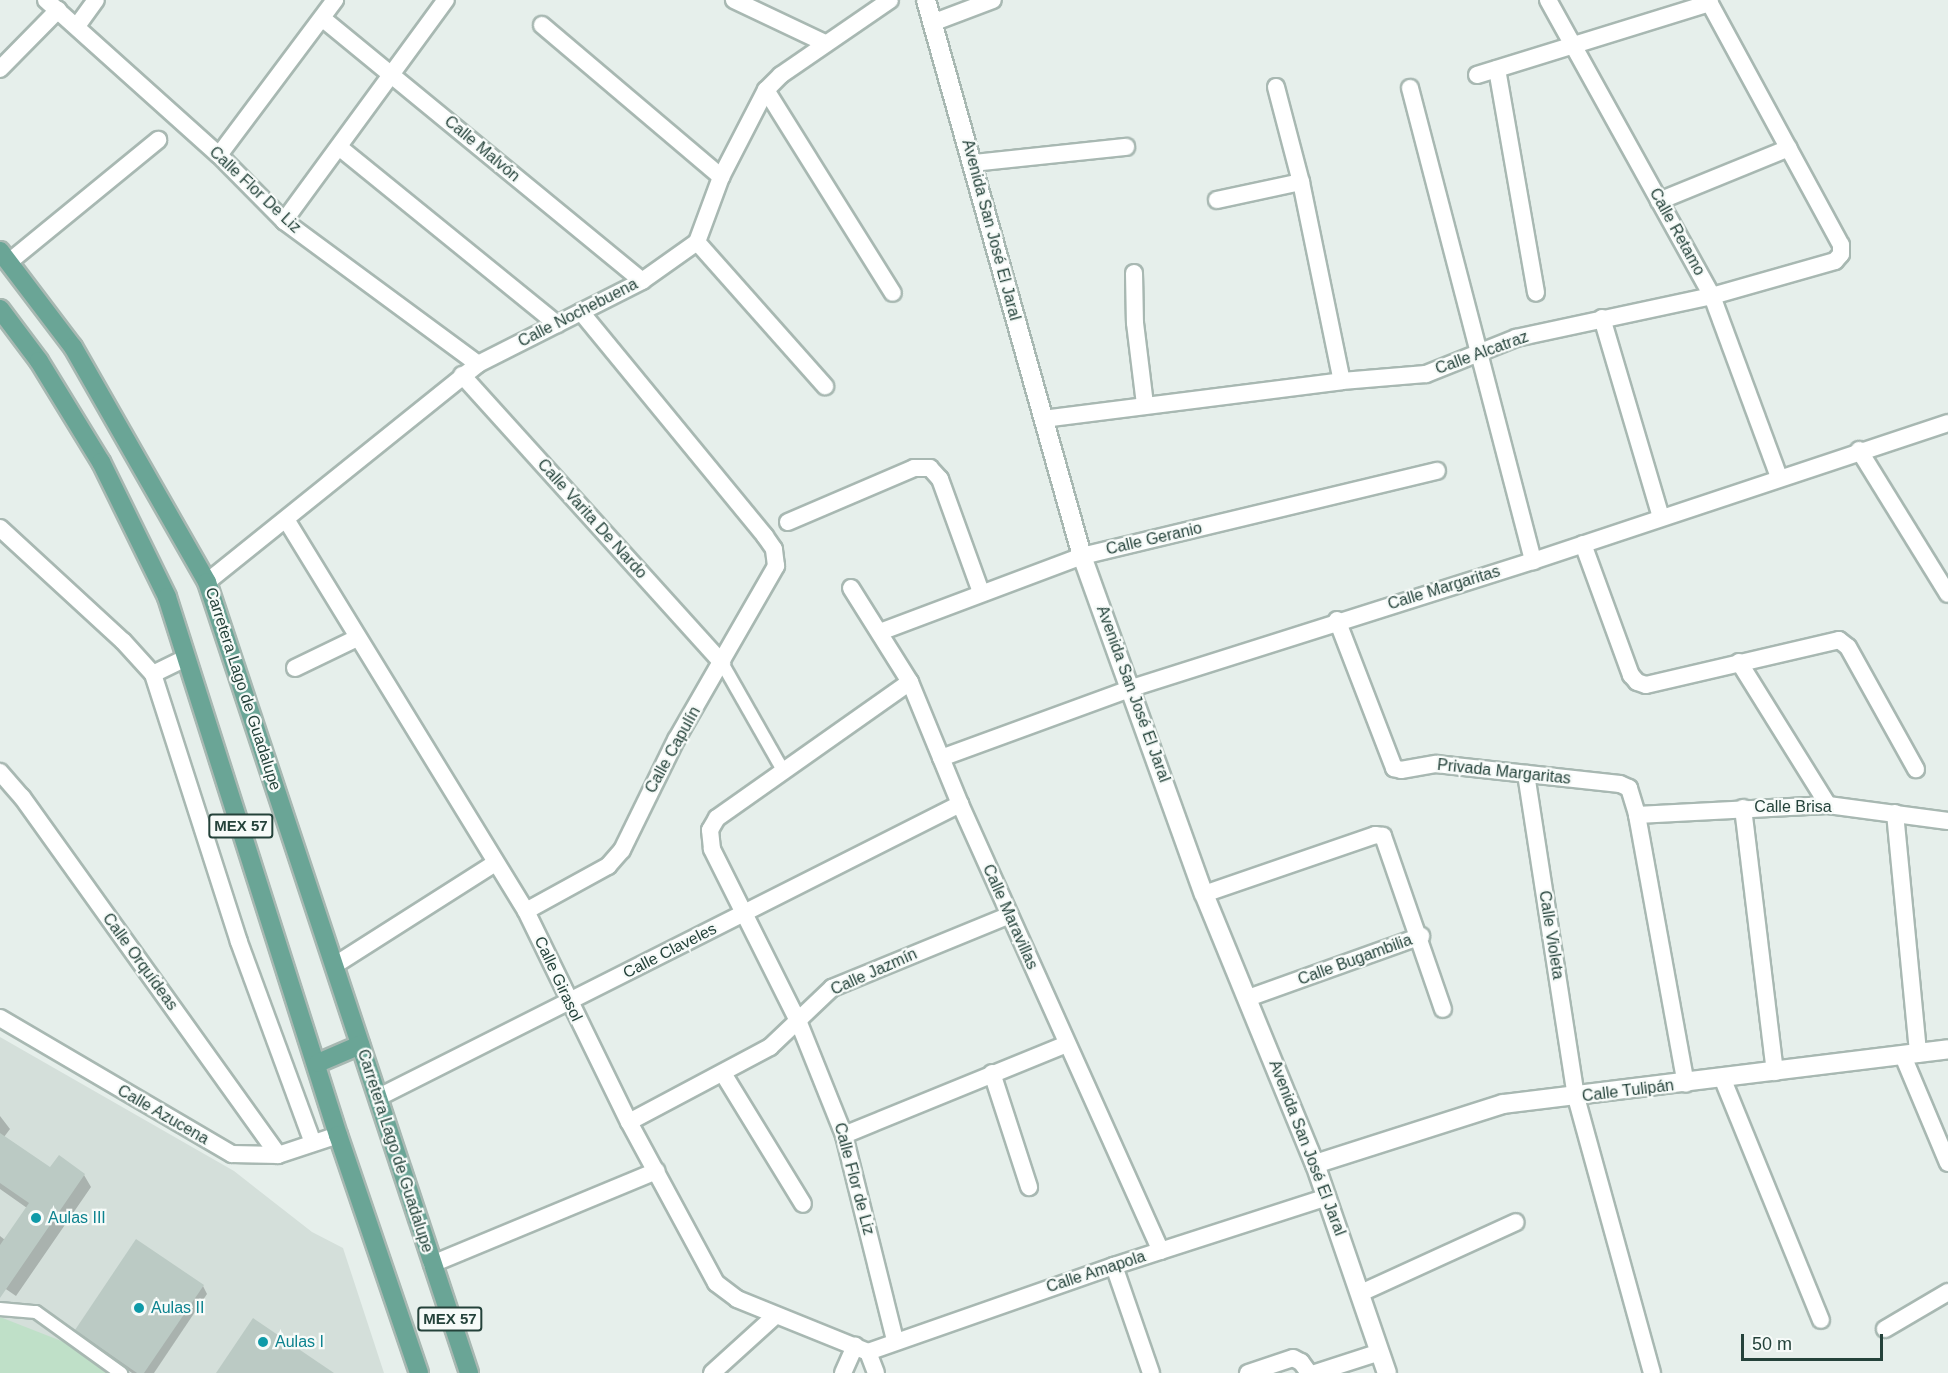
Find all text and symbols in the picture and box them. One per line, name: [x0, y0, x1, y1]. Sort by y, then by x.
street label: Calle Malvón: [440, 112, 524, 186]
street label: Avenida San José El Jaral: [958, 137, 1024, 323]
street label: Calle Flor De Liz: [205, 143, 305, 237]
street label: Calle Retamo: [1645, 185, 1709, 279]
street label: Calle Nochebuena: [515, 275, 641, 351]
street label: Calle Alcatraz: [1432, 327, 1532, 379]
street label: Calle Varita De Nardo: [533, 455, 651, 583]
street label: Calle Geranio: [1104, 519, 1204, 559]
street label: Calle Margaritas: [1385, 562, 1503, 614]
street label: Carretera Lago de Guadalupe: [201, 585, 285, 793]
street label: Avenida San José El Jaral: [1092, 603, 1174, 785]
street label: Calle Capulín: [641, 703, 705, 797]
street label: Privada Margaritas: [1436, 755, 1572, 789]
street label: Calle Brisa: [1754, 797, 1832, 817]
road number: MEX 57: [208, 814, 274, 838]
street label: Calle Maravillas: [978, 862, 1042, 972]
street label: Calle Violeta: [1535, 889, 1567, 981]
street label: Calle Orquídeas: [98, 910, 182, 1014]
street label: Calle Claveles: [620, 919, 720, 983]
street label: Calle Bugambilia: [1295, 930, 1415, 990]
street label: Calle Girasol: [530, 933, 586, 1025]
street label: Calle Jazmín: [828, 944, 920, 1000]
street label: Carretera Lago de Guadalupe: [353, 1047, 437, 1255]
street label: Avenida San José El Jaral: [1265, 1058, 1349, 1238]
street label: Calle Tulipán: [1581, 1076, 1675, 1106]
street label: Calle Azucena: [114, 1081, 212, 1149]
street label: Calle Flor de Liz: [830, 1121, 878, 1237]
place label: Aulas III: [48, 1208, 106, 1228]
marker: Aulas III: [29, 1211, 43, 1225]
street label: Calle Amapola: [1044, 1247, 1148, 1297]
place label: Aulas II: [151, 1298, 204, 1318]
marker: Aulas II: [132, 1301, 146, 1315]
road number: MEX 57: [417, 1307, 483, 1331]
scale bar: [1744, 1322, 1886, 1360]
place label: Aulas I: [275, 1332, 324, 1352]
text: 50 m: [1752, 1334, 1792, 1354]
marker: Aulas I: [256, 1335, 270, 1349]

